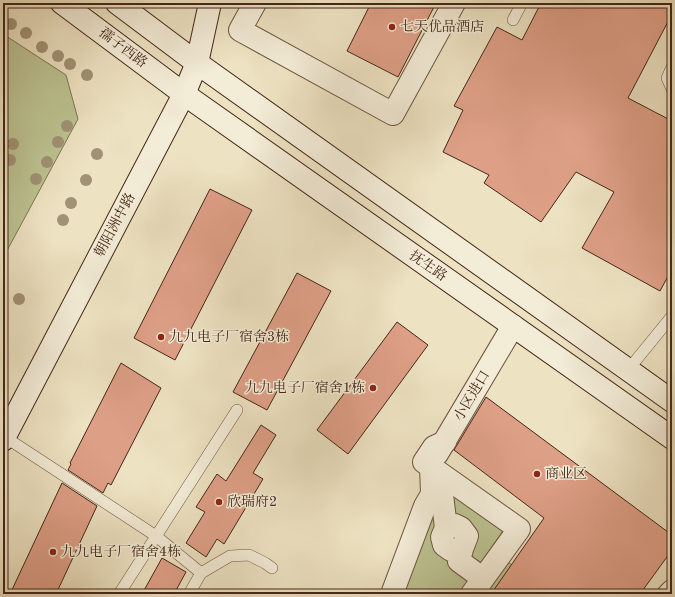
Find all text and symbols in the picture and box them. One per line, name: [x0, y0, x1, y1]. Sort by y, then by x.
place label: 七天优品酒店: [400, 19, 484, 34]
marker: 七天优品酒店: [387, 22, 397, 32]
street label: 孺子西路: [96, 25, 150, 70]
street label: 朝阳洲中路: [92, 190, 138, 259]
street label: 抚生路: [407, 247, 450, 284]
place label: 九九电子厂宿舍3栋: [169, 329, 289, 344]
marker: 九九电子厂宿舍3栋: [156, 332, 166, 342]
street label: 小区进口: [451, 368, 492, 424]
place label: 九九电子厂宿舍1栋: [245, 380, 365, 395]
marker: 九九电子厂宿舍1栋: [368, 383, 378, 393]
place label: 商业区: [545, 466, 587, 481]
marker: 商业区: [532, 469, 542, 479]
place label: 欣瑞府2: [227, 494, 277, 509]
marker: 欣瑞府2: [214, 497, 224, 507]
place label: 九九电子厂宿舍4栋: [61, 544, 181, 559]
marker: 九九电子厂宿舍4栋: [48, 547, 58, 557]

